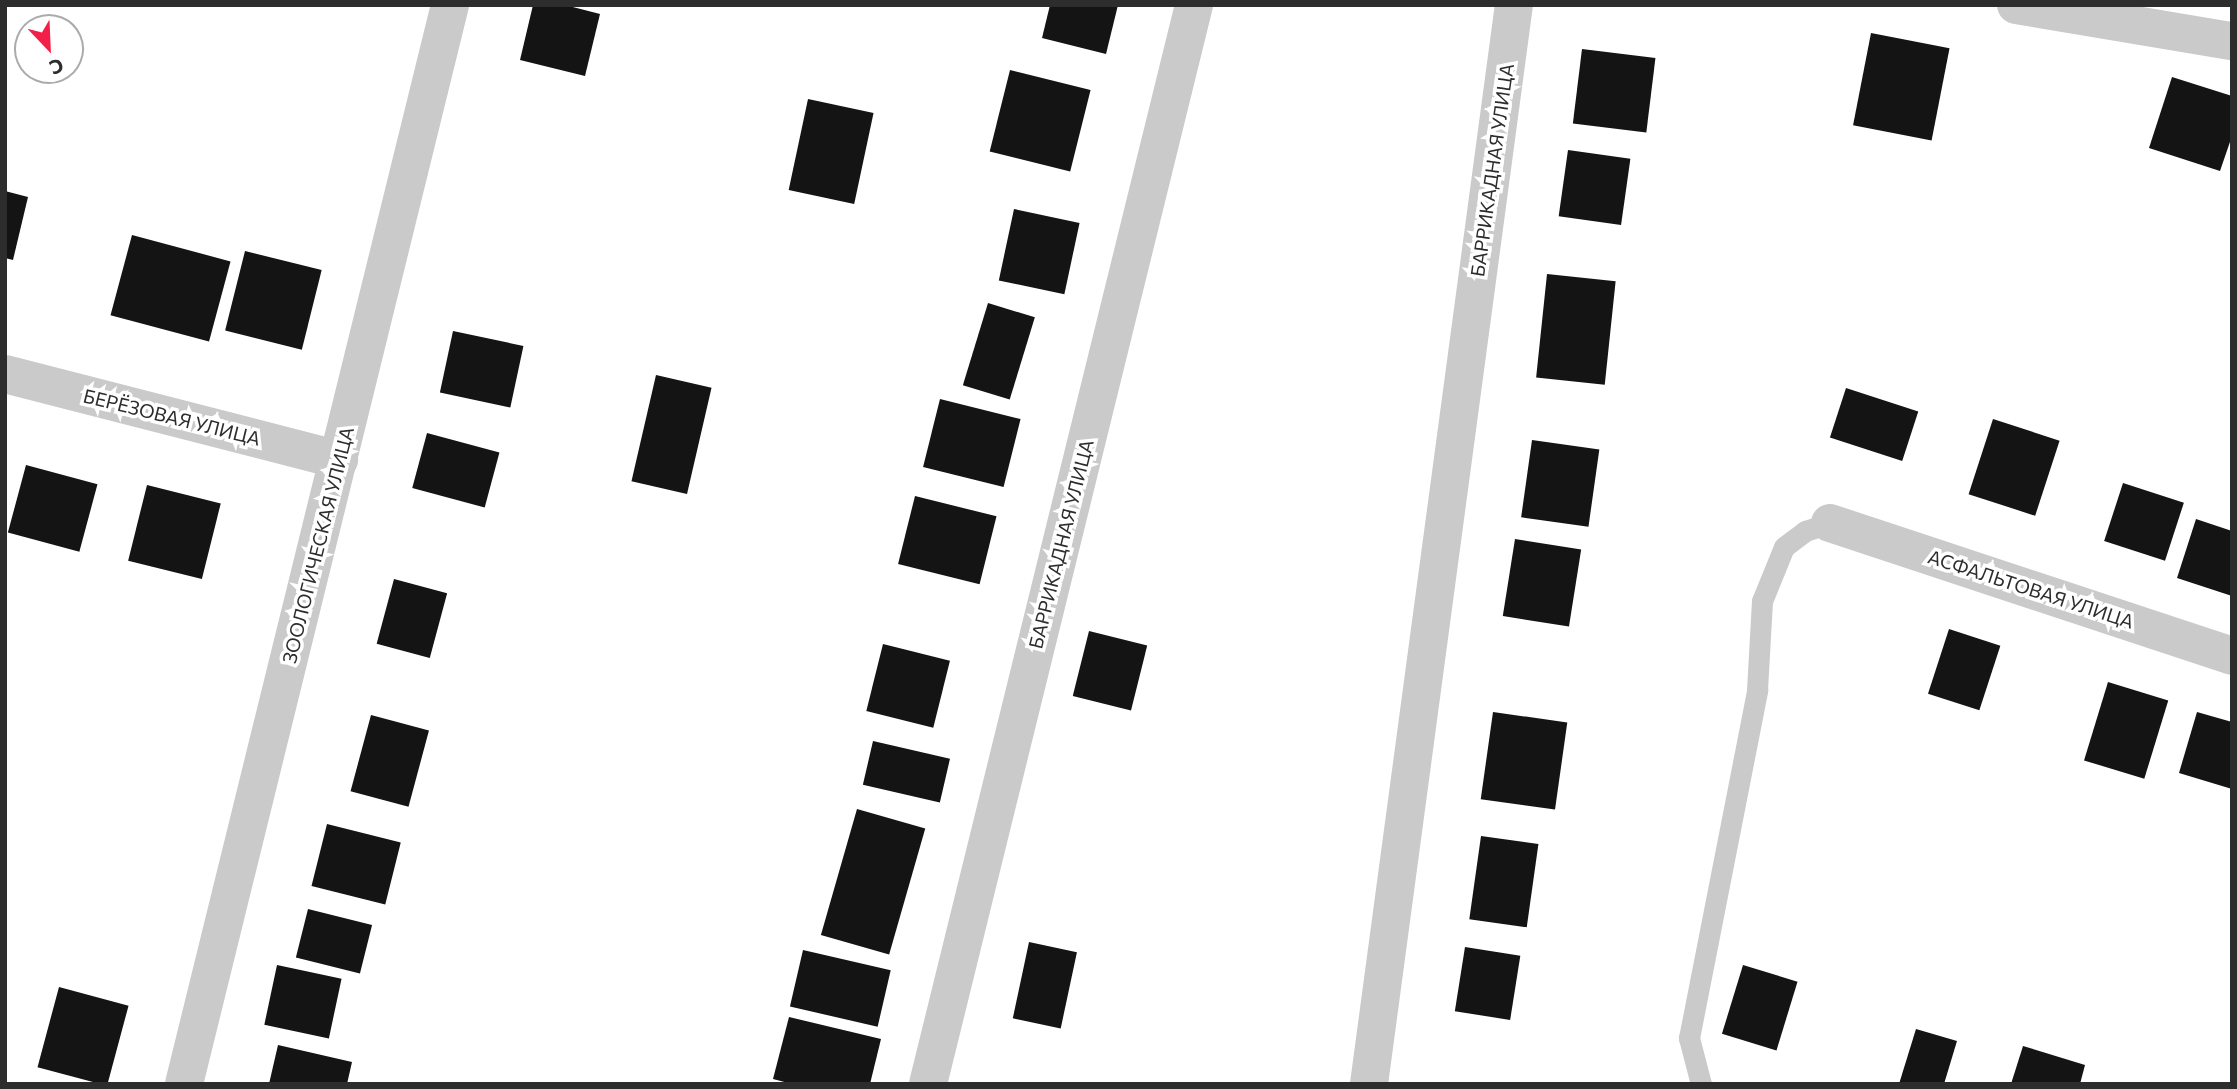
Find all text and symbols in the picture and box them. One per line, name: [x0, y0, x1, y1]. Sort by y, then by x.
north arrow: [14, 14, 84, 84]
text: С: [46, 54, 67, 80]
street label: БАРРИКАДНАЯ УЛИЦА: [1466, 62, 1518, 278]
street label: БЕРЁЗОВАЯ УЛИЦА: [81, 384, 263, 450]
street label: ЗООЛОГИЧЕСКАЯ УЛИЦА: [278, 424, 358, 666]
street label: БАРРИКАДНАЯ УЛИЦА: [1024, 437, 1098, 651]
street label: АСФАЛЬТОВАЯ УЛИЦА: [1925, 545, 2137, 633]

